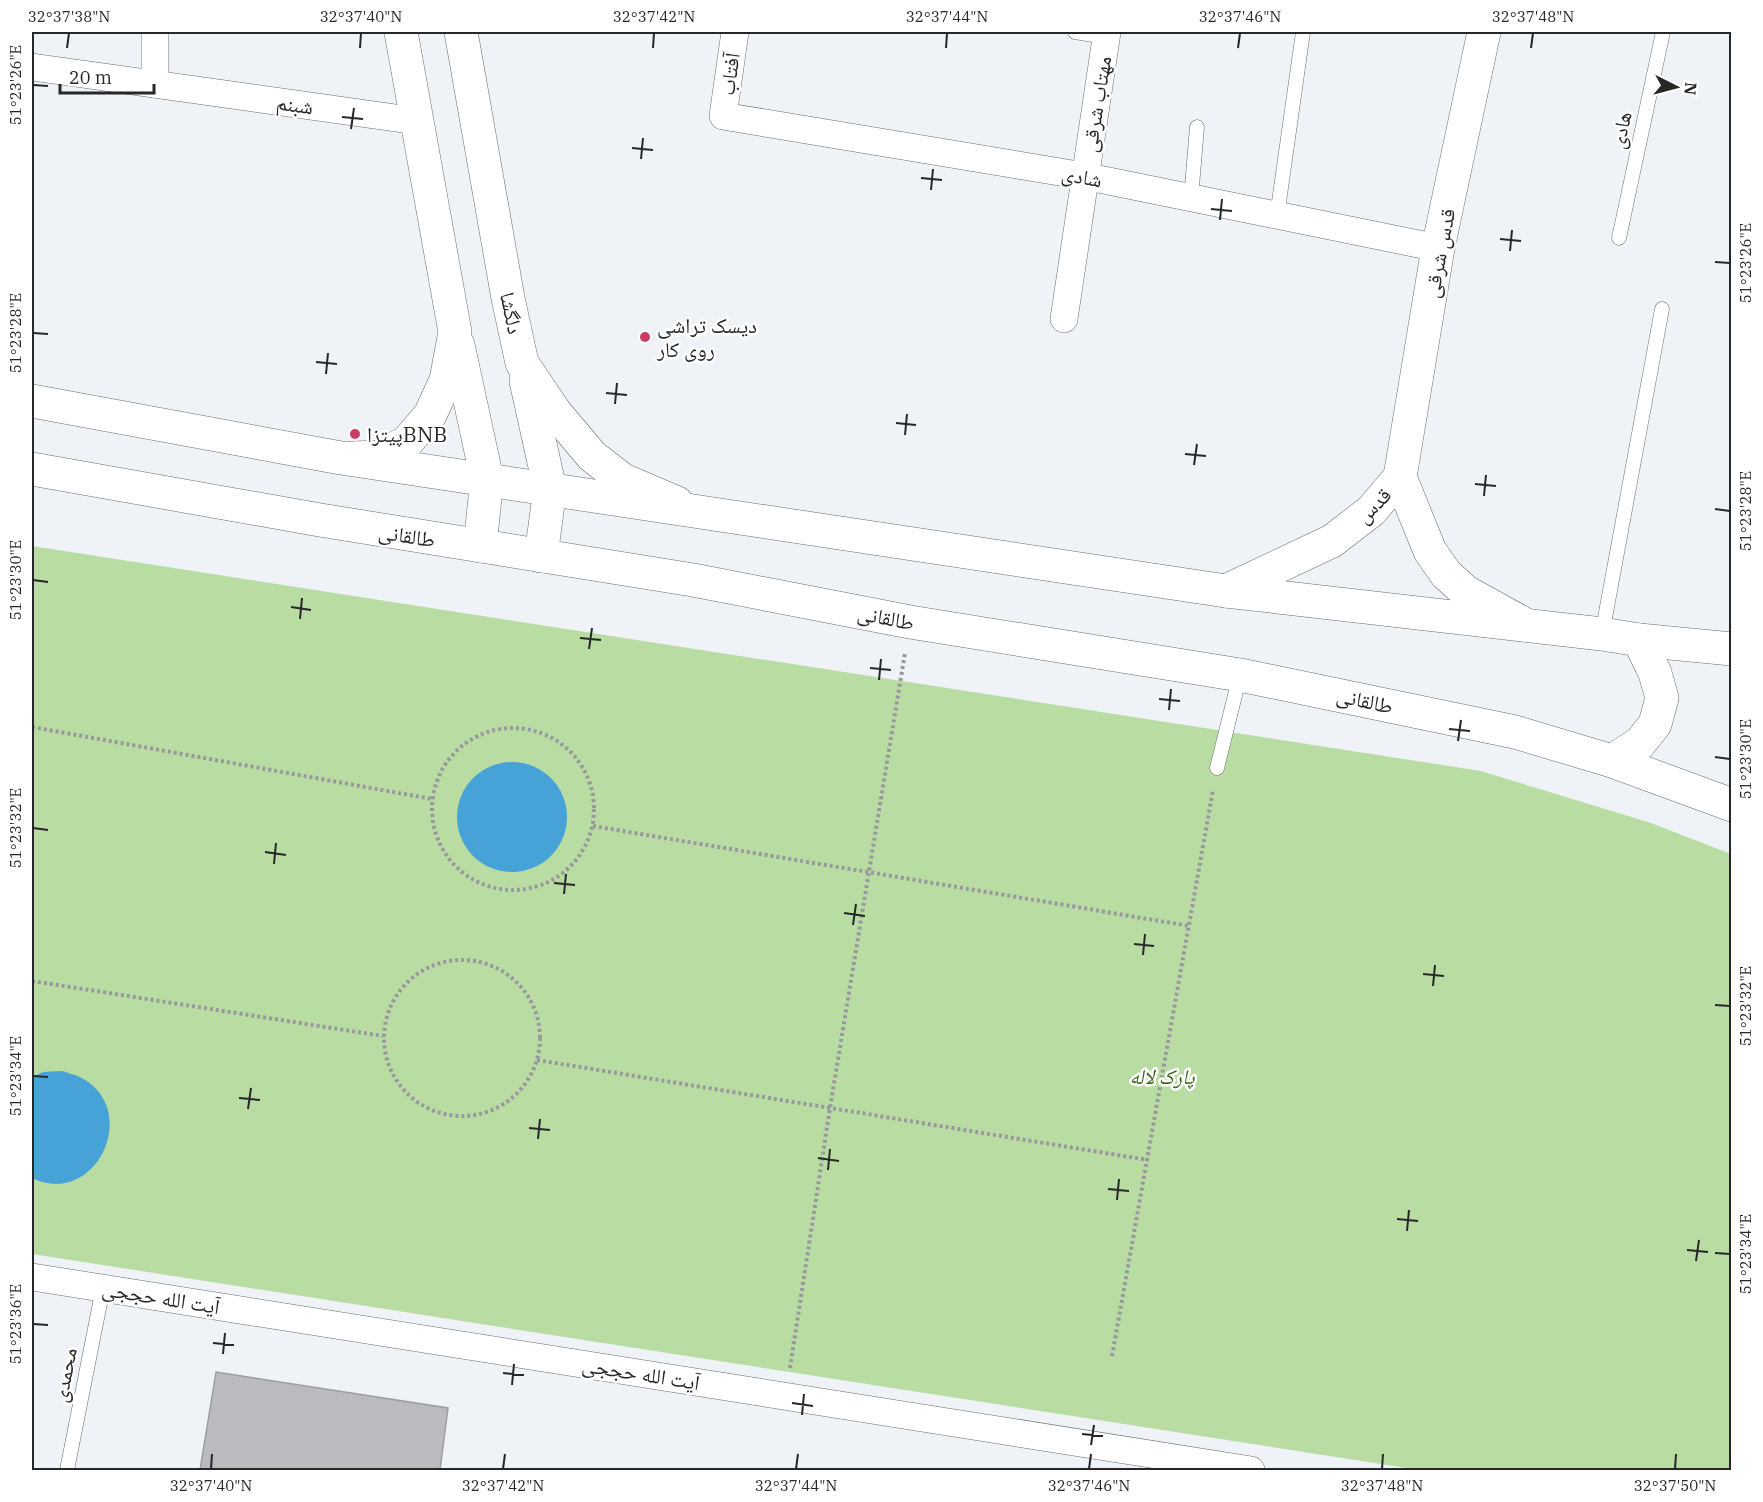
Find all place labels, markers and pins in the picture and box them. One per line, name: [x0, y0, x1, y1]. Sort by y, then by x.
place label: دیسک تراشی روی کار: [656, 311, 757, 363]
marker: دیسک تراشی روی کار: [638, 330, 652, 344]
place label: پیتزاBNB: [367, 420, 447, 448]
marker: پیتزاBNB: [348, 427, 362, 441]

